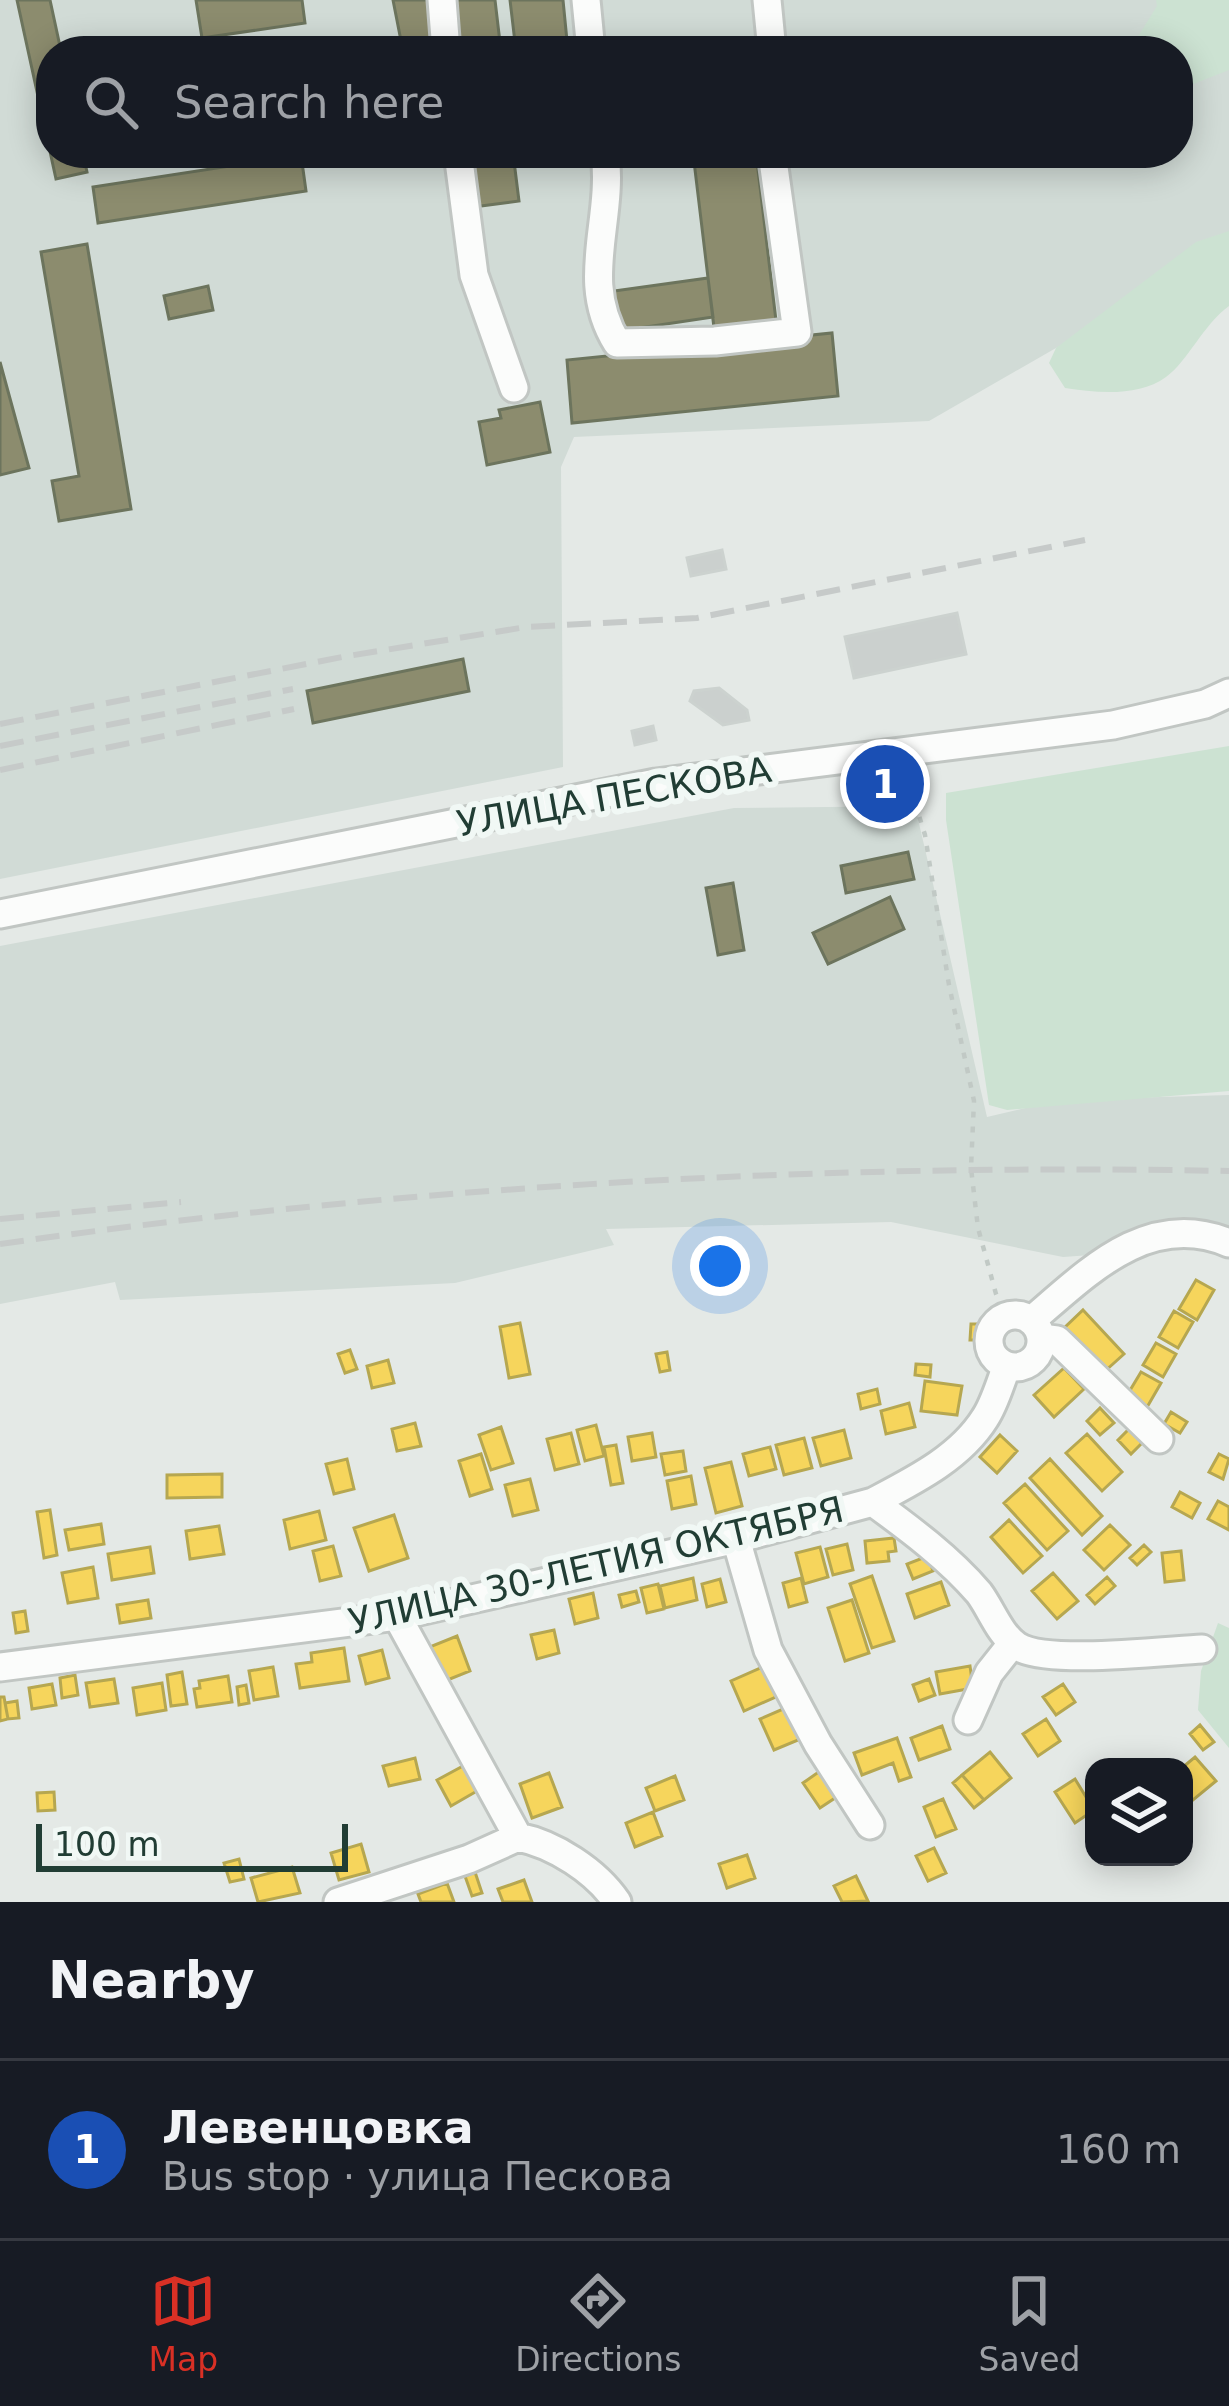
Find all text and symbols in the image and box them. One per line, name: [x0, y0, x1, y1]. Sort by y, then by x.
search box: [36, 36, 1193, 168]
icon: search: [78, 69, 144, 135]
text: Search here: [174, 76, 444, 129]
pin: 1: [846, 739, 924, 829]
street label: УЛИЦА ПЕСКОВА: [454, 749, 775, 844]
your location: [690, 1236, 750, 1296]
street label: УЛИЦА 30-ЛЕТИЯ ОКТЯБРЯ: [345, 1489, 847, 1642]
map controls: [1085, 1758, 1193, 1866]
button: layers: [1085, 1758, 1193, 1866]
scale bar: [36, 1818, 348, 1871]
text: 100 m: [54, 1825, 160, 1864]
text: Nearby: [48, 1951, 255, 2010]
text: Левенцовка: [162, 2101, 474, 2154]
text: 1: [73, 2127, 101, 2172]
text: 160 m: [1056, 2127, 1181, 2172]
text: Bus stop · улица Пескова: [162, 2154, 673, 2199]
tab: Map: [149, 2268, 218, 2379]
tab: Directions: [515, 2268, 681, 2379]
tab: Saved: [979, 2268, 1080, 2379]

